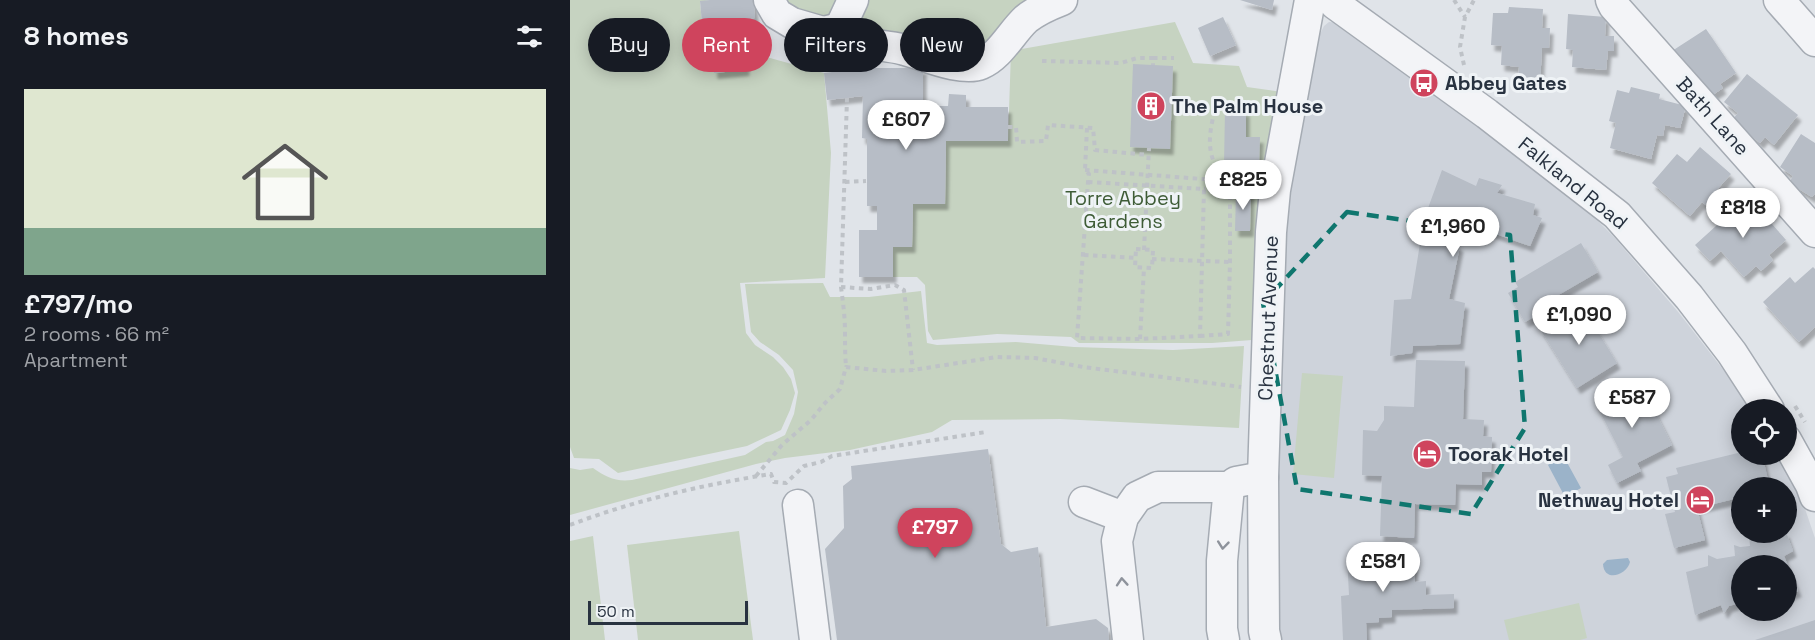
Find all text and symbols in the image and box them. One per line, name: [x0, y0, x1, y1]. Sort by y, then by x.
chip: Buy: [588, 18, 670, 72]
chip: Rent: [682, 18, 772, 72]
chip: Filters: [784, 18, 888, 72]
chip: New: [900, 18, 985, 72]
text: 8 homes: [24, 19, 129, 53]
icon: filters: [513, 20, 546, 53]
bus stop icon: Abbey Gates: [1408, 67, 1440, 99]
place label: Abbey Gates: [1445, 70, 1567, 96]
street label: Bath Lane: [1671, 71, 1755, 161]
building icon: The Palm House: [1135, 90, 1167, 122]
place label: The Palm House: [1172, 93, 1323, 119]
pin: £607: [870, 100, 942, 151]
text: £607: [882, 106, 930, 132]
icon: home: [231, 128, 339, 236]
street label: Falkland Road: [1513, 131, 1633, 235]
pin: £825: [1207, 160, 1279, 211]
text: £825: [1219, 166, 1267, 192]
park label: Torre Abbey Gardens: [1065, 185, 1181, 234]
pin: £818: [1707, 188, 1779, 239]
text: £818: [1720, 194, 1766, 220]
pin: £1,960: [1404, 207, 1502, 258]
text: £1,960: [1420, 213, 1486, 239]
street label: Chestnut Avenue: [1252, 235, 1284, 401]
text: £797/mo: [24, 287, 133, 321]
pin: £1,090: [1530, 295, 1628, 346]
text: £1,090: [1546, 301, 1612, 327]
text: 2 rooms · 66 m²: [24, 321, 169, 347]
text: Apartment: [24, 347, 128, 373]
pin: £587: [1596, 378, 1668, 429]
text: £587: [1608, 384, 1656, 410]
map controls: [1731, 399, 1797, 621]
button: locate: [1731, 399, 1797, 465]
hotel icon: Toorak Hotel: [1411, 438, 1443, 470]
place label: Toorak Hotel: [1448, 441, 1569, 467]
button: +: [1731, 477, 1797, 543]
hotel icon: Nethway Hotel: [1684, 484, 1716, 516]
place label: Nethway Hotel: [1538, 487, 1679, 513]
pin: £797: [899, 508, 971, 559]
text: £797: [912, 514, 958, 540]
one-way arrow: [1217, 541, 1230, 550]
pin: £581: [1347, 542, 1419, 593]
text: £581: [1360, 548, 1406, 574]
button: −: [1731, 555, 1797, 621]
one-way arrow: [1116, 577, 1129, 586]
scale bar: [588, 598, 748, 626]
text: 50 m: [597, 601, 635, 622]

